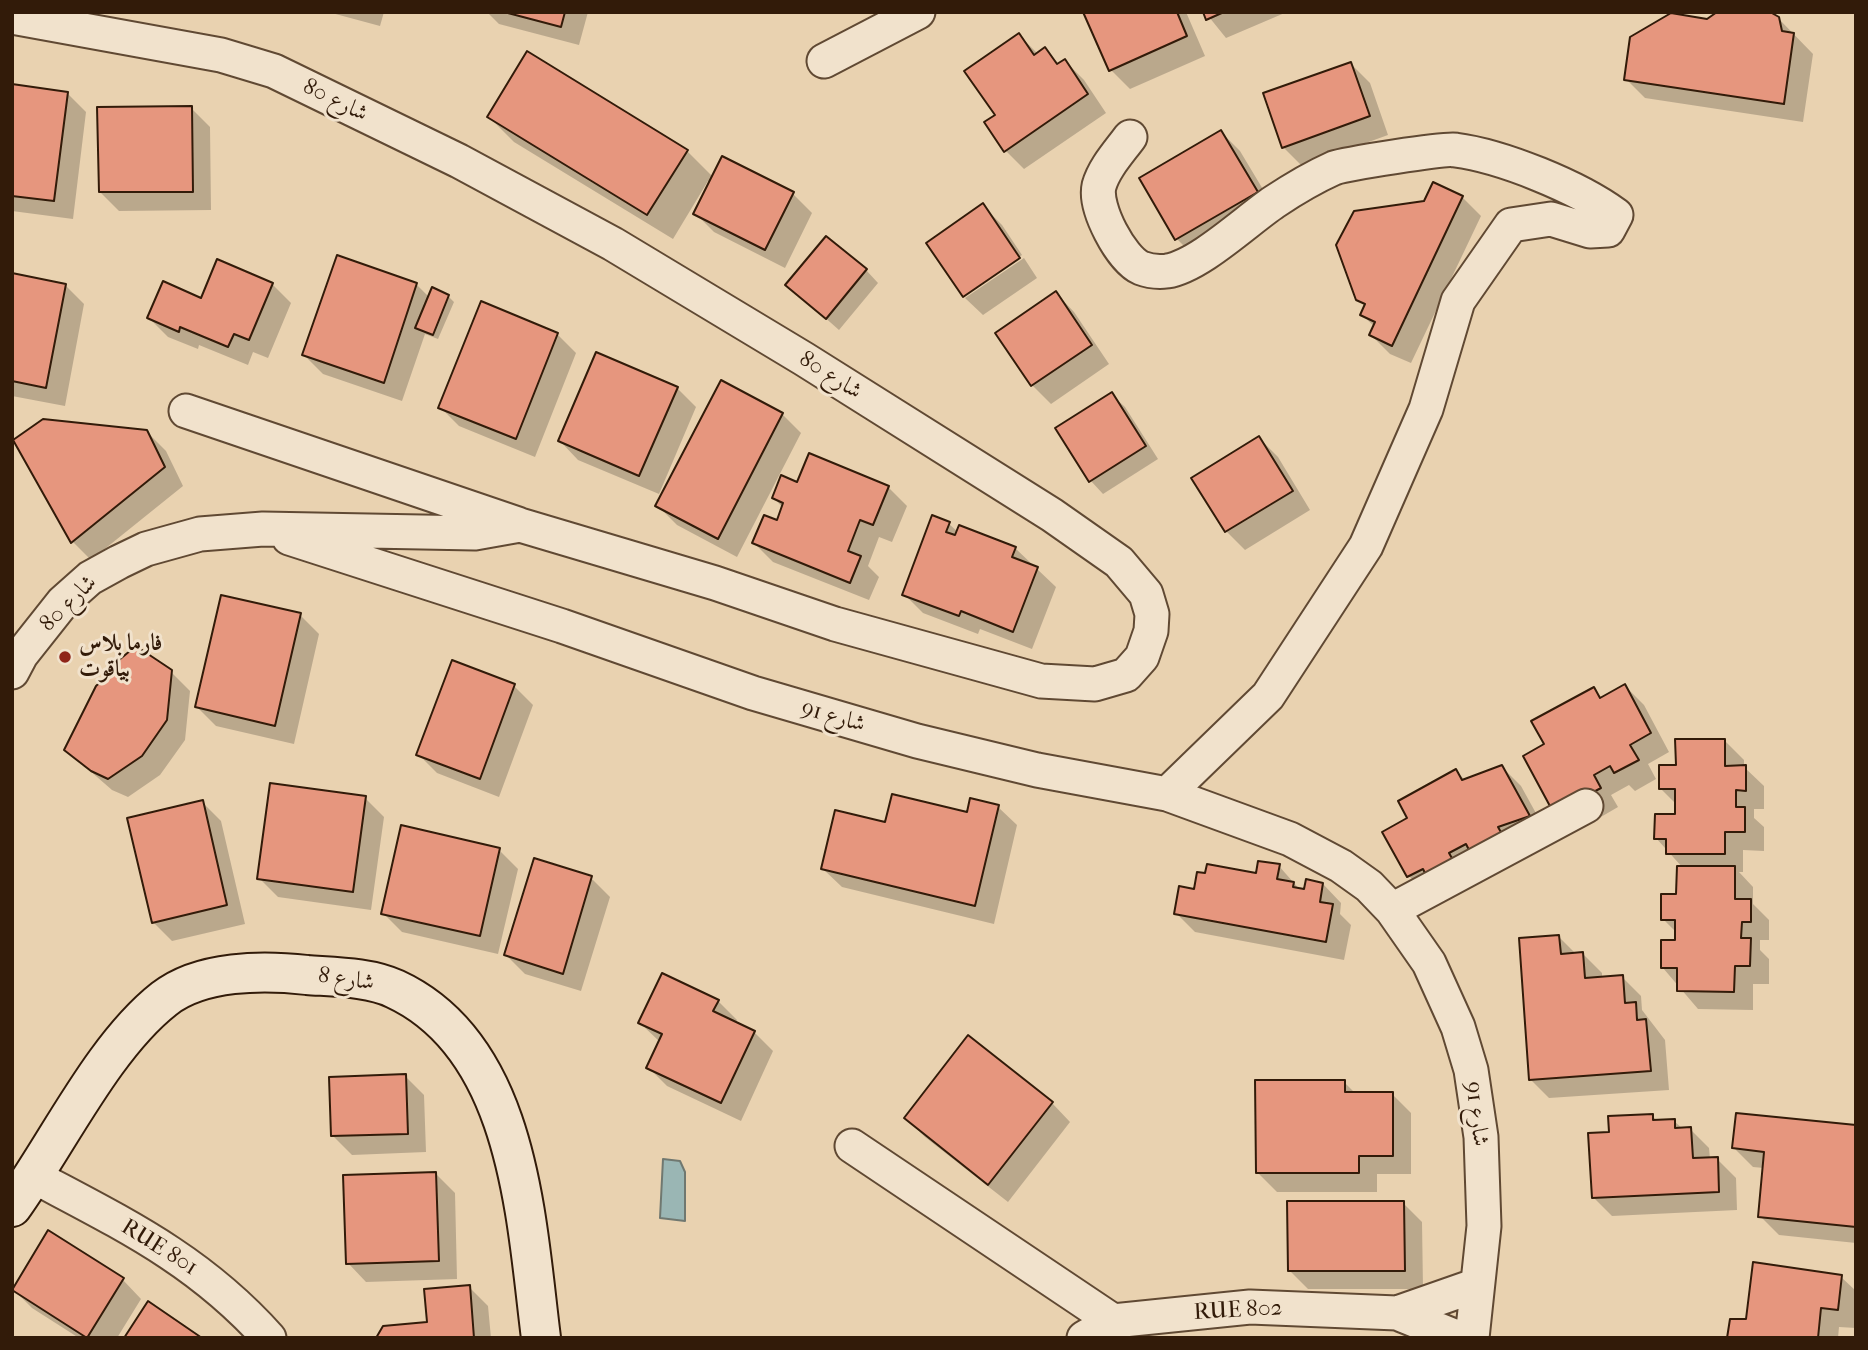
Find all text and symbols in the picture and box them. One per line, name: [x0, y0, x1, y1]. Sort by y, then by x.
street label: شارع 80: [298, 73, 372, 129]
street label: شارع 80: [793, 346, 867, 406]
street label: شارع 80: [35, 570, 103, 638]
place label: فارما بلاس بياقوت: [79, 630, 162, 684]
marker: فارما بلاس بياقوت: [57, 649, 73, 665]
street label: شارع 91: [798, 695, 868, 739]
street label: شارع 8: [316, 962, 376, 998]
street label: شارع 91: [1458, 1080, 1494, 1148]
street label: RUE 801: [116, 1214, 202, 1282]
street label: RUE 802: [1193, 1295, 1283, 1327]

